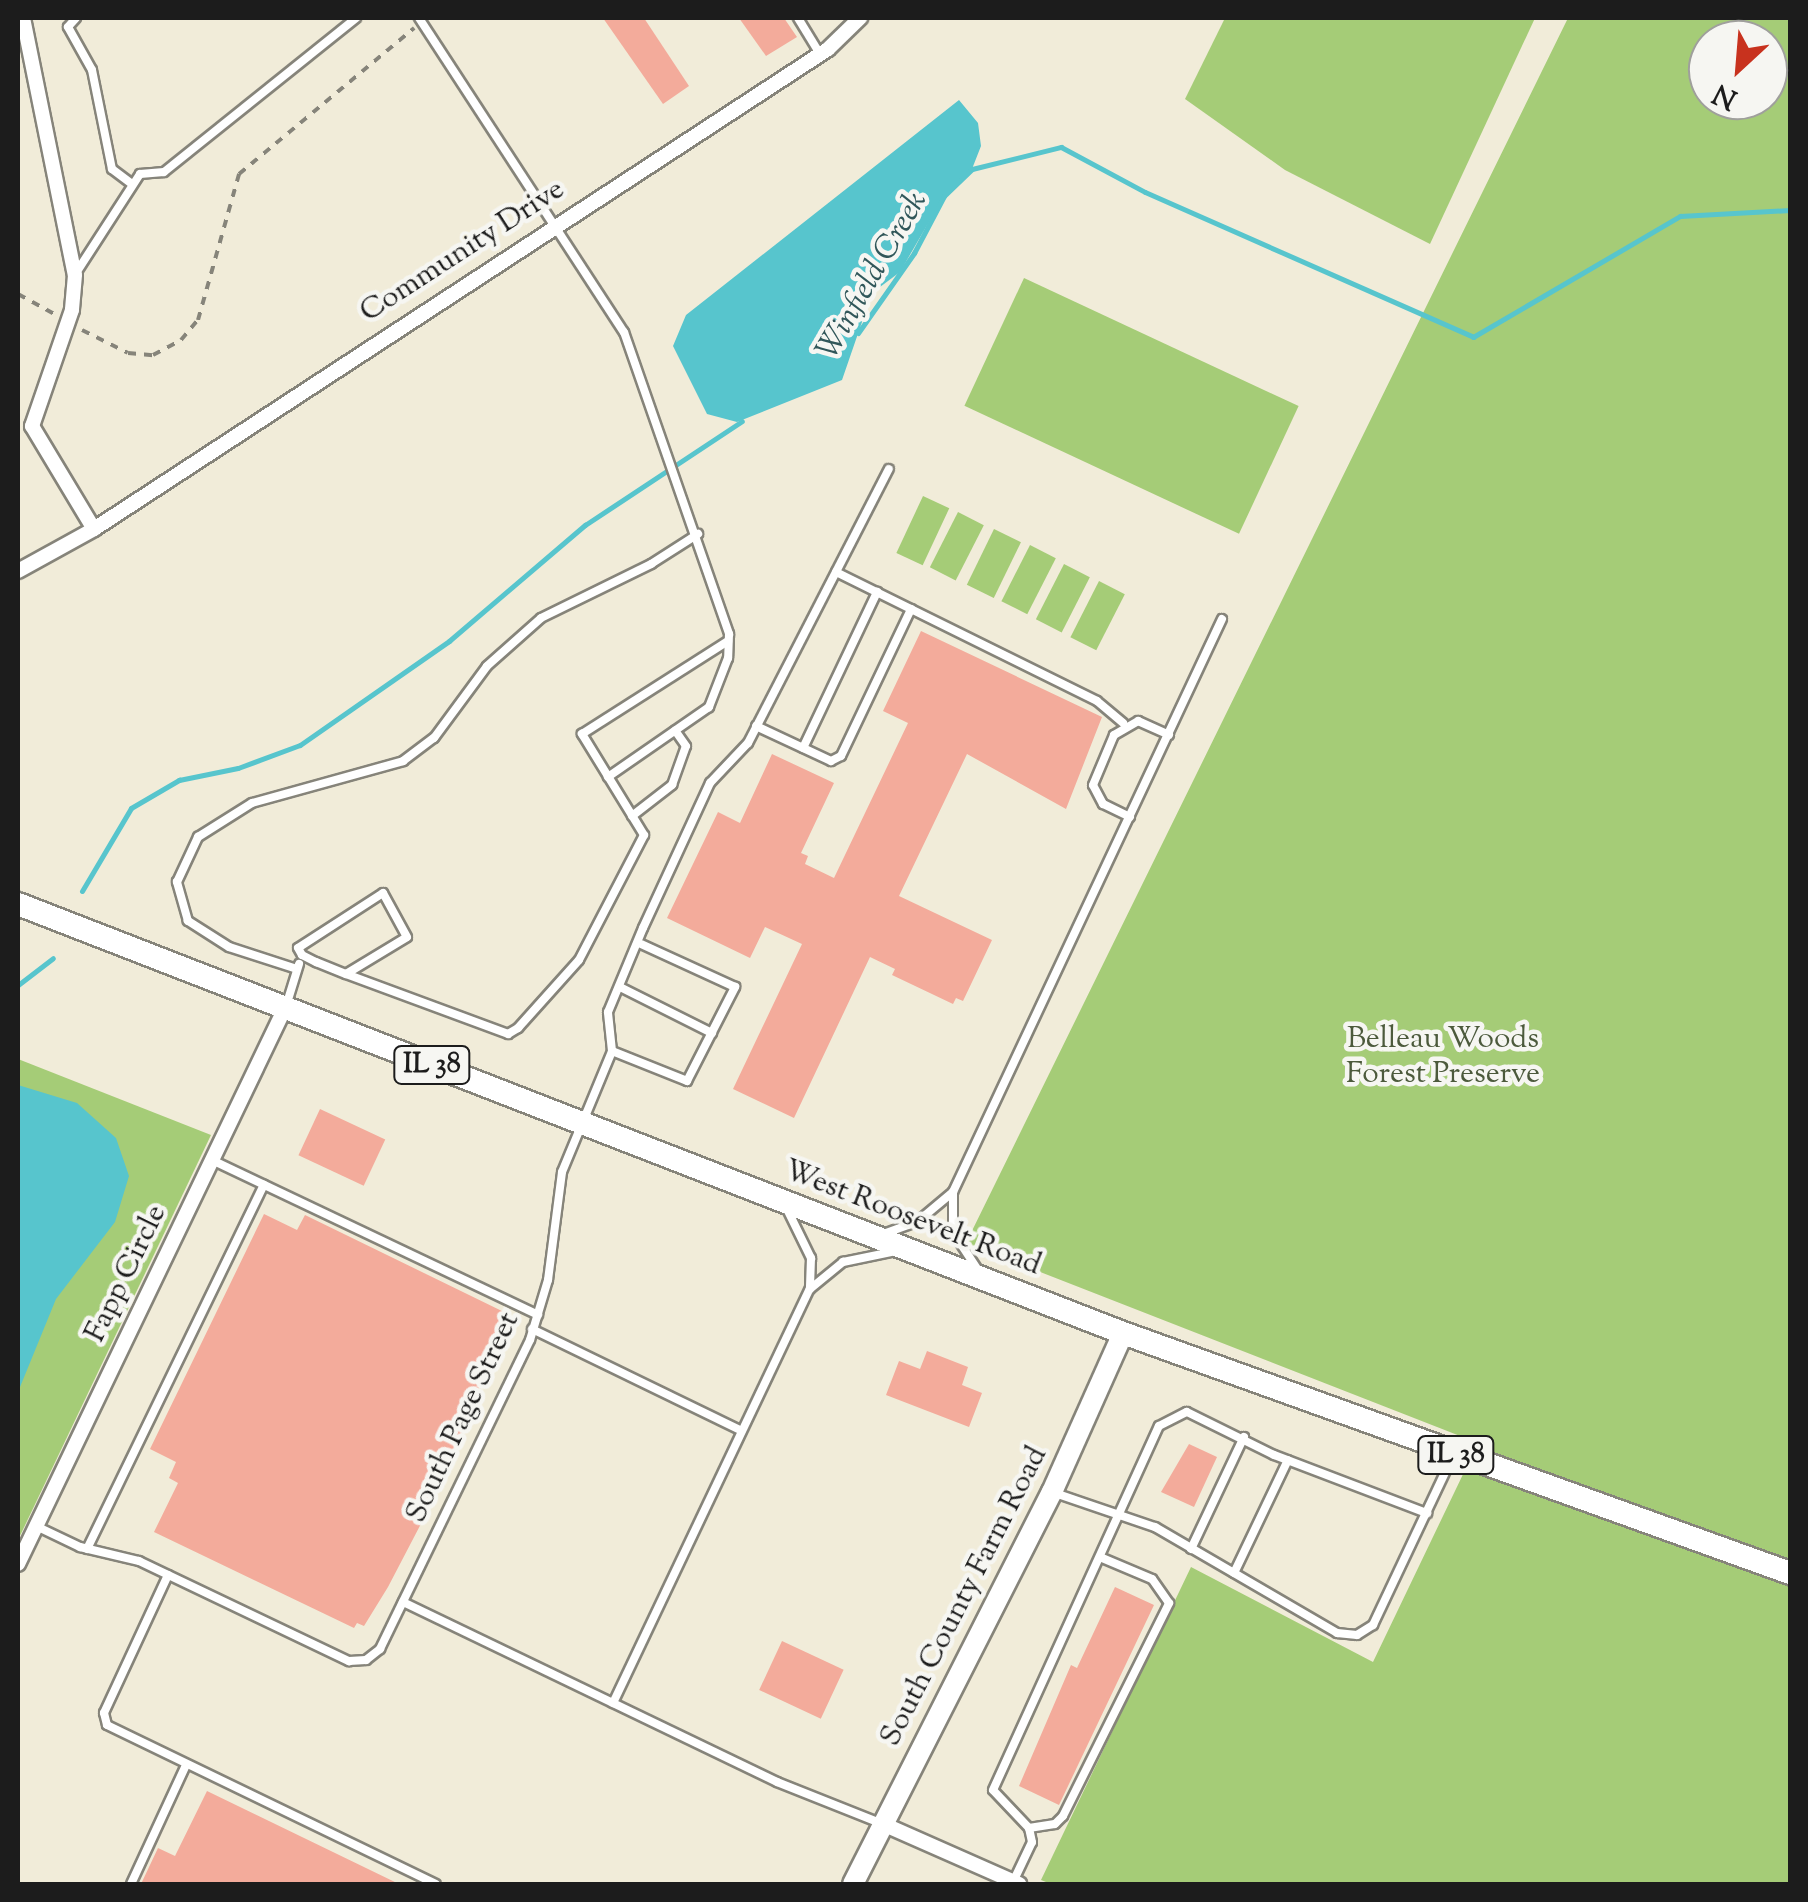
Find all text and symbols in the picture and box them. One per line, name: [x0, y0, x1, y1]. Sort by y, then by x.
north arrow: [1688, 20, 1788, 120]
text: N: [1707, 72, 1745, 118]
street label: Community Drive: [354, 173, 572, 331]
water label: Winfield Creek: [809, 185, 937, 367]
park label: Belleau Woods Forest Preserve: [1346, 1022, 1540, 1092]
road number: IL 38: [392, 1042, 472, 1088]
street label: West Roosevelt Road: [778, 1153, 1046, 1285]
street label: Fapp Circle: [78, 1200, 176, 1348]
street label: South Page Street: [399, 1307, 529, 1529]
road number: IL 38: [1416, 1432, 1496, 1478]
street label: South County Farm Road: [874, 1441, 1056, 1753]

